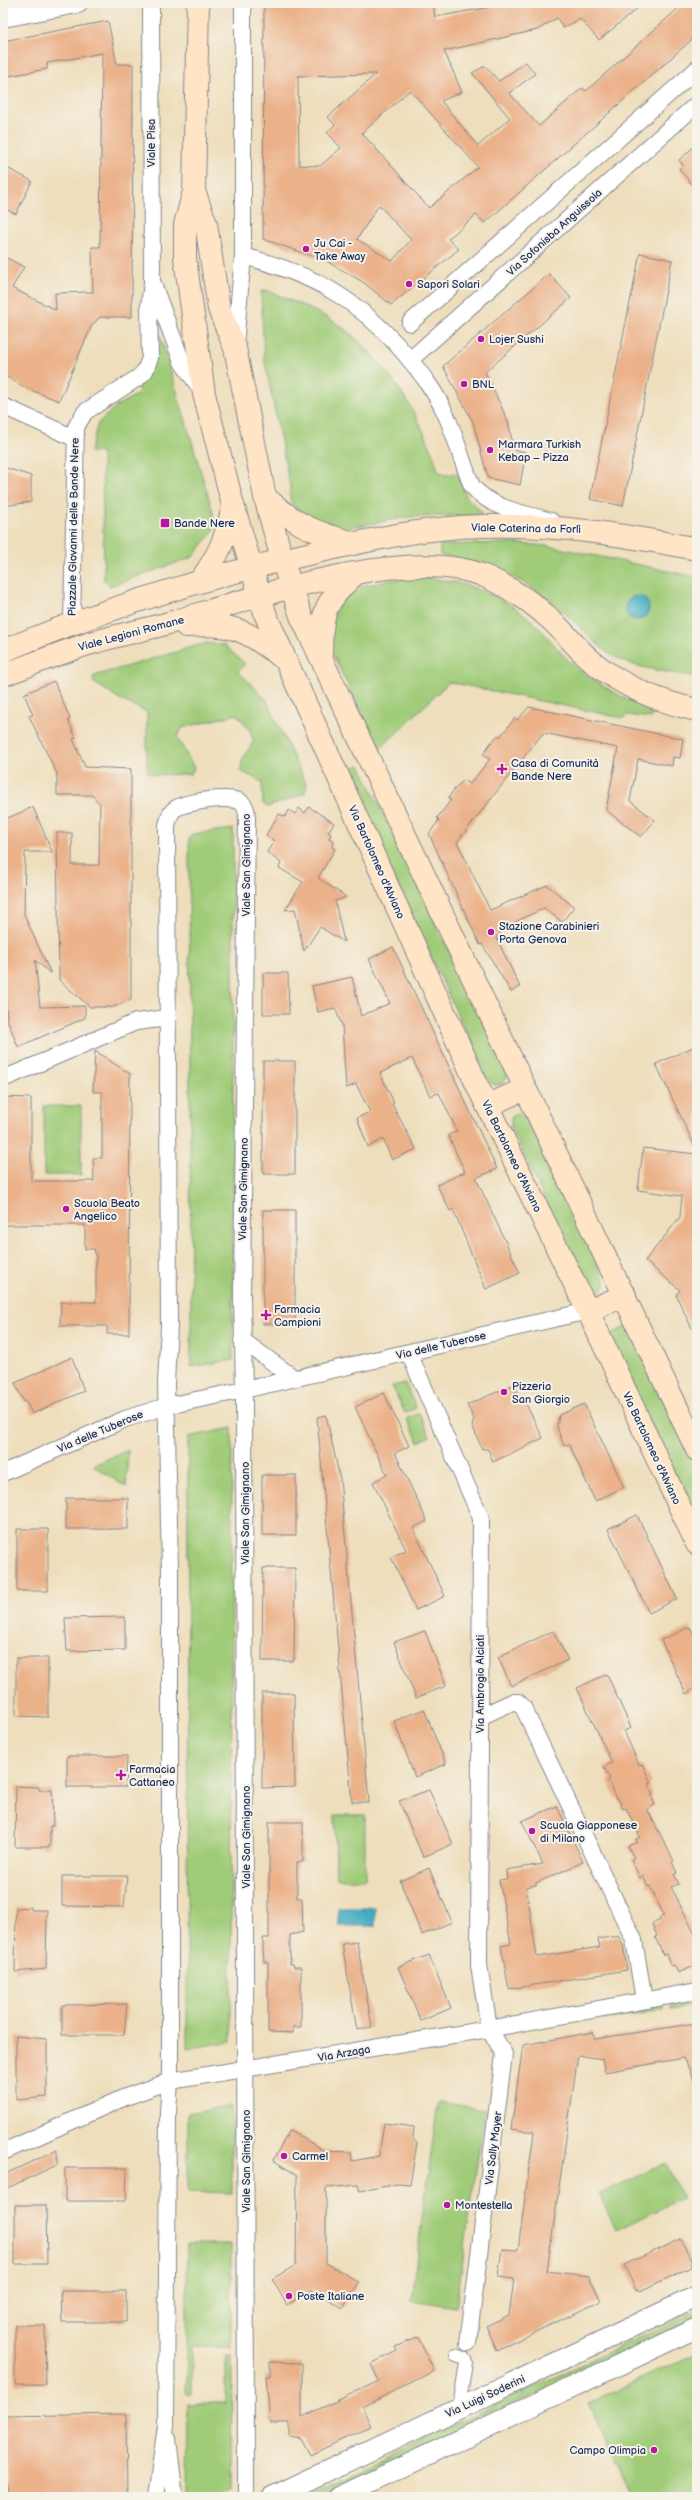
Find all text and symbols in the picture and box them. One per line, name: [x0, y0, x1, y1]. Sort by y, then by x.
street label: Viale Pisa: [145, 119, 158, 167]
street label: Via Sofonisba Anguissola: [504, 186, 605, 279]
place label: Ju Cai - Take Away: [314, 237, 365, 263]
marker: Ju Cai - Take Away: [301, 244, 311, 254]
place label: Sapori Solari: [417, 278, 480, 291]
marker: Sapori Solari: [404, 279, 414, 289]
place label: Lojer Sushi: [489, 333, 544, 346]
marker: Lojer Sushi: [476, 334, 486, 344]
place label: BNL: [472, 378, 495, 391]
marker: BNL: [459, 379, 469, 389]
street label: Piazzale Giovanni delle Bande Nere: [65, 437, 82, 616]
place label: Marmara Turkish Kebap – Pizza: [498, 438, 581, 464]
marker: Marmara Turkish Kebap – Pizza: [485, 445, 495, 455]
marker: Bande Nere: [159, 517, 171, 529]
place label: Bande Nere: [174, 517, 235, 530]
street label: Viale Caterina da Forlì: [471, 521, 581, 536]
street label: Viale Legioni Romane: [77, 613, 186, 654]
place label: Casa di Comunità Bande Nere: [511, 757, 599, 783]
marker: Casa di Comunità Bande Nere: [496, 763, 508, 775]
street label: Via Bartolomeo d'Alviano: [346, 803, 407, 921]
street label: Viale San Gimignano: [240, 813, 253, 917]
place label: Stazione Carabinieri Porta Genova: [499, 920, 599, 946]
marker: Stazione Carabinieri Porta Genova: [486, 927, 496, 937]
street label: Via Bartolomeo d'Alviano: [479, 1098, 544, 1214]
street label: Viale San Gimignano: [236, 1137, 251, 1241]
place label: Scuola Beato Angelico: [74, 1197, 140, 1223]
marker: Scuola Beato Angelico: [61, 1204, 71, 1214]
place label: Farmacia Campioni: [274, 1303, 321, 1329]
marker: Farmacia Campioni: [261, 1310, 271, 1320]
street label: Via delle Tuberose: [395, 1329, 488, 1362]
place label: Pizzeria San Giorgio: [512, 1380, 570, 1406]
marker: Pizzeria San Giorgio: [499, 1387, 509, 1397]
street label: Via Bartolomeo d'Alviano: [620, 1390, 683, 1507]
street label: Via delle Tuberose: [55, 1407, 146, 1455]
street label: Viale San Gimignano: [239, 1461, 252, 1565]
street label: Via Ambrogio Alciati: [474, 1635, 487, 1733]
place label: Farmacia Cattaneo: [129, 1763, 175, 1789]
marker: Farmacia Cattaneo: [116, 1770, 126, 1780]
street label: Viale San Gimignano: [240, 1785, 253, 1889]
place label: Scuola Giapponese di Milano: [540, 1819, 638, 1845]
marker: Scuola Giapponese di Milano: [527, 1826, 537, 1836]
street label: Via Arzaga: [317, 2042, 372, 2065]
street label: Viale San Gimignano: [240, 2109, 253, 2213]
street label: Via Sally Mayer: [483, 2110, 505, 2186]
place label: Carmel: [292, 2150, 328, 2163]
marker: Carmel: [279, 2151, 289, 2161]
place label: Montestella: [455, 2199, 513, 2212]
marker: Montestella: [442, 2200, 452, 2210]
place label: Poste Italiane: [297, 2290, 365, 2303]
marker: Poste Italiane: [284, 2291, 294, 2301]
street label: Via Luigi Soderini: [443, 2372, 527, 2421]
place label: Campo Olimpia: [570, 2444, 646, 2457]
marker: Campo Olimpia: [649, 2445, 659, 2455]

